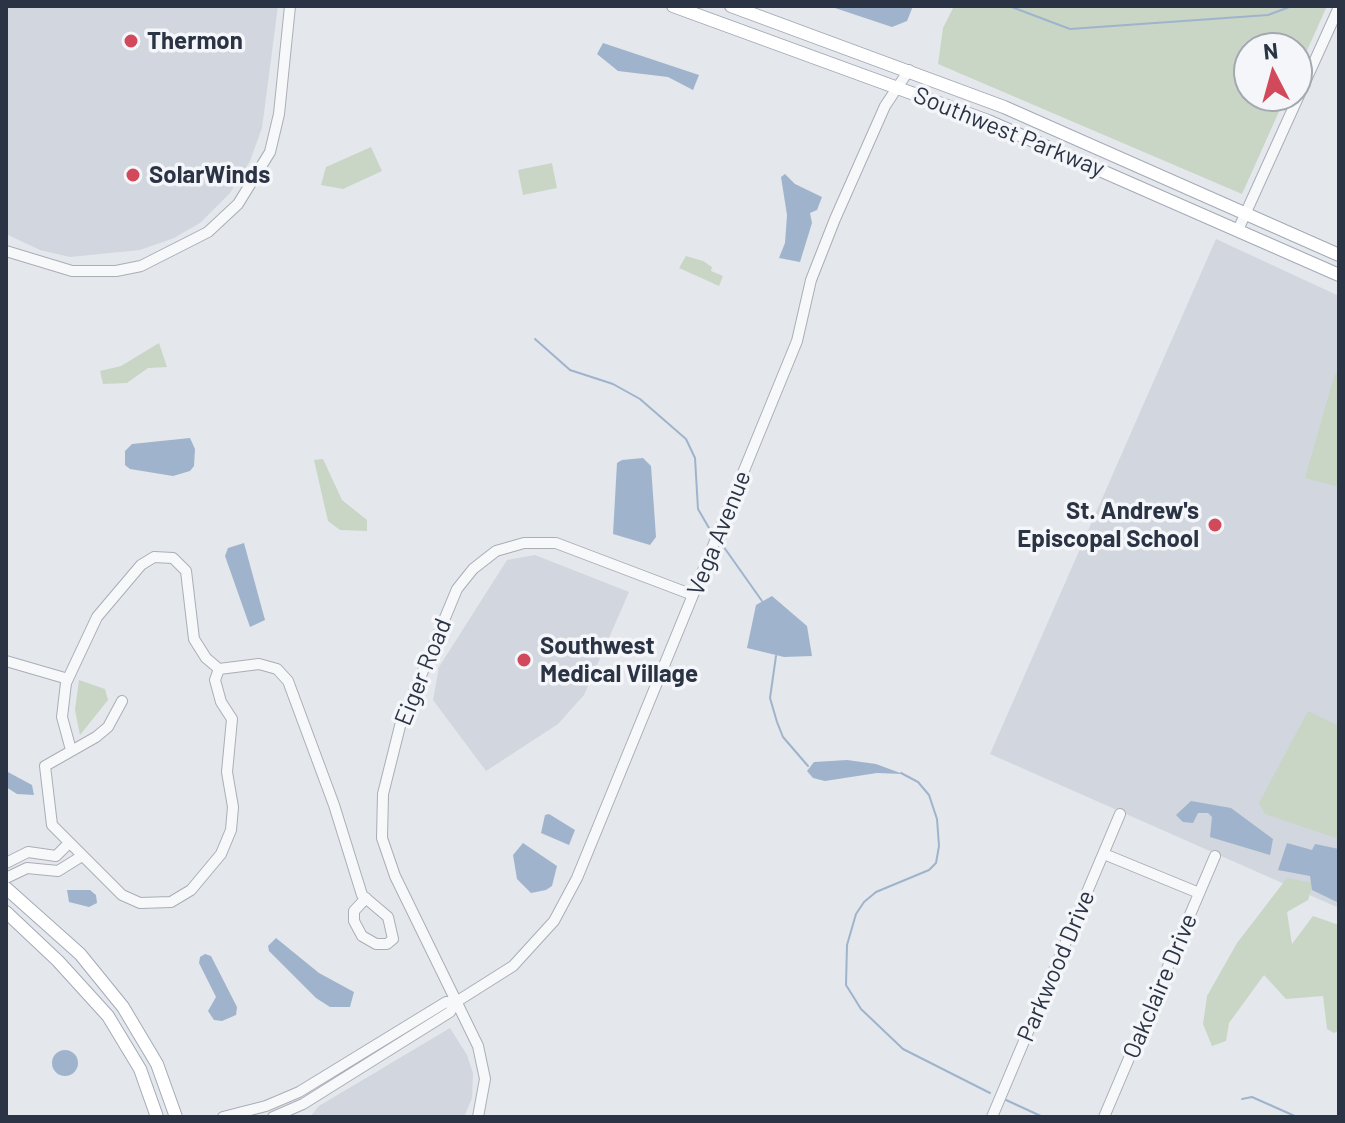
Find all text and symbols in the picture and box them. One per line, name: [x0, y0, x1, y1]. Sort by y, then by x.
place label: Thermon: [147, 27, 243, 55]
marker: Thermon: [122, 32, 140, 50]
north arrow: [1233, 32, 1313, 112]
text: N: [1262, 36, 1279, 64]
street label: Southwest Parkway: [909, 81, 1109, 183]
place label: SolarWinds: [149, 161, 270, 189]
marker: SolarWinds: [124, 166, 142, 184]
street label: Vega Avenue: [681, 466, 757, 600]
place label: St. Andrew's Episcopal School: [1017, 497, 1199, 553]
marker: St. Andrew's Episcopal School: [1206, 516, 1224, 534]
street label: Eiger Road: [389, 614, 457, 730]
place label: Southwest Medical Village: [540, 632, 698, 688]
marker: Southwest Medical Village: [515, 651, 533, 669]
street label: Parkwood Drive: [1011, 886, 1101, 1046]
street label: Oakclaire Drive: [1117, 909, 1203, 1063]

